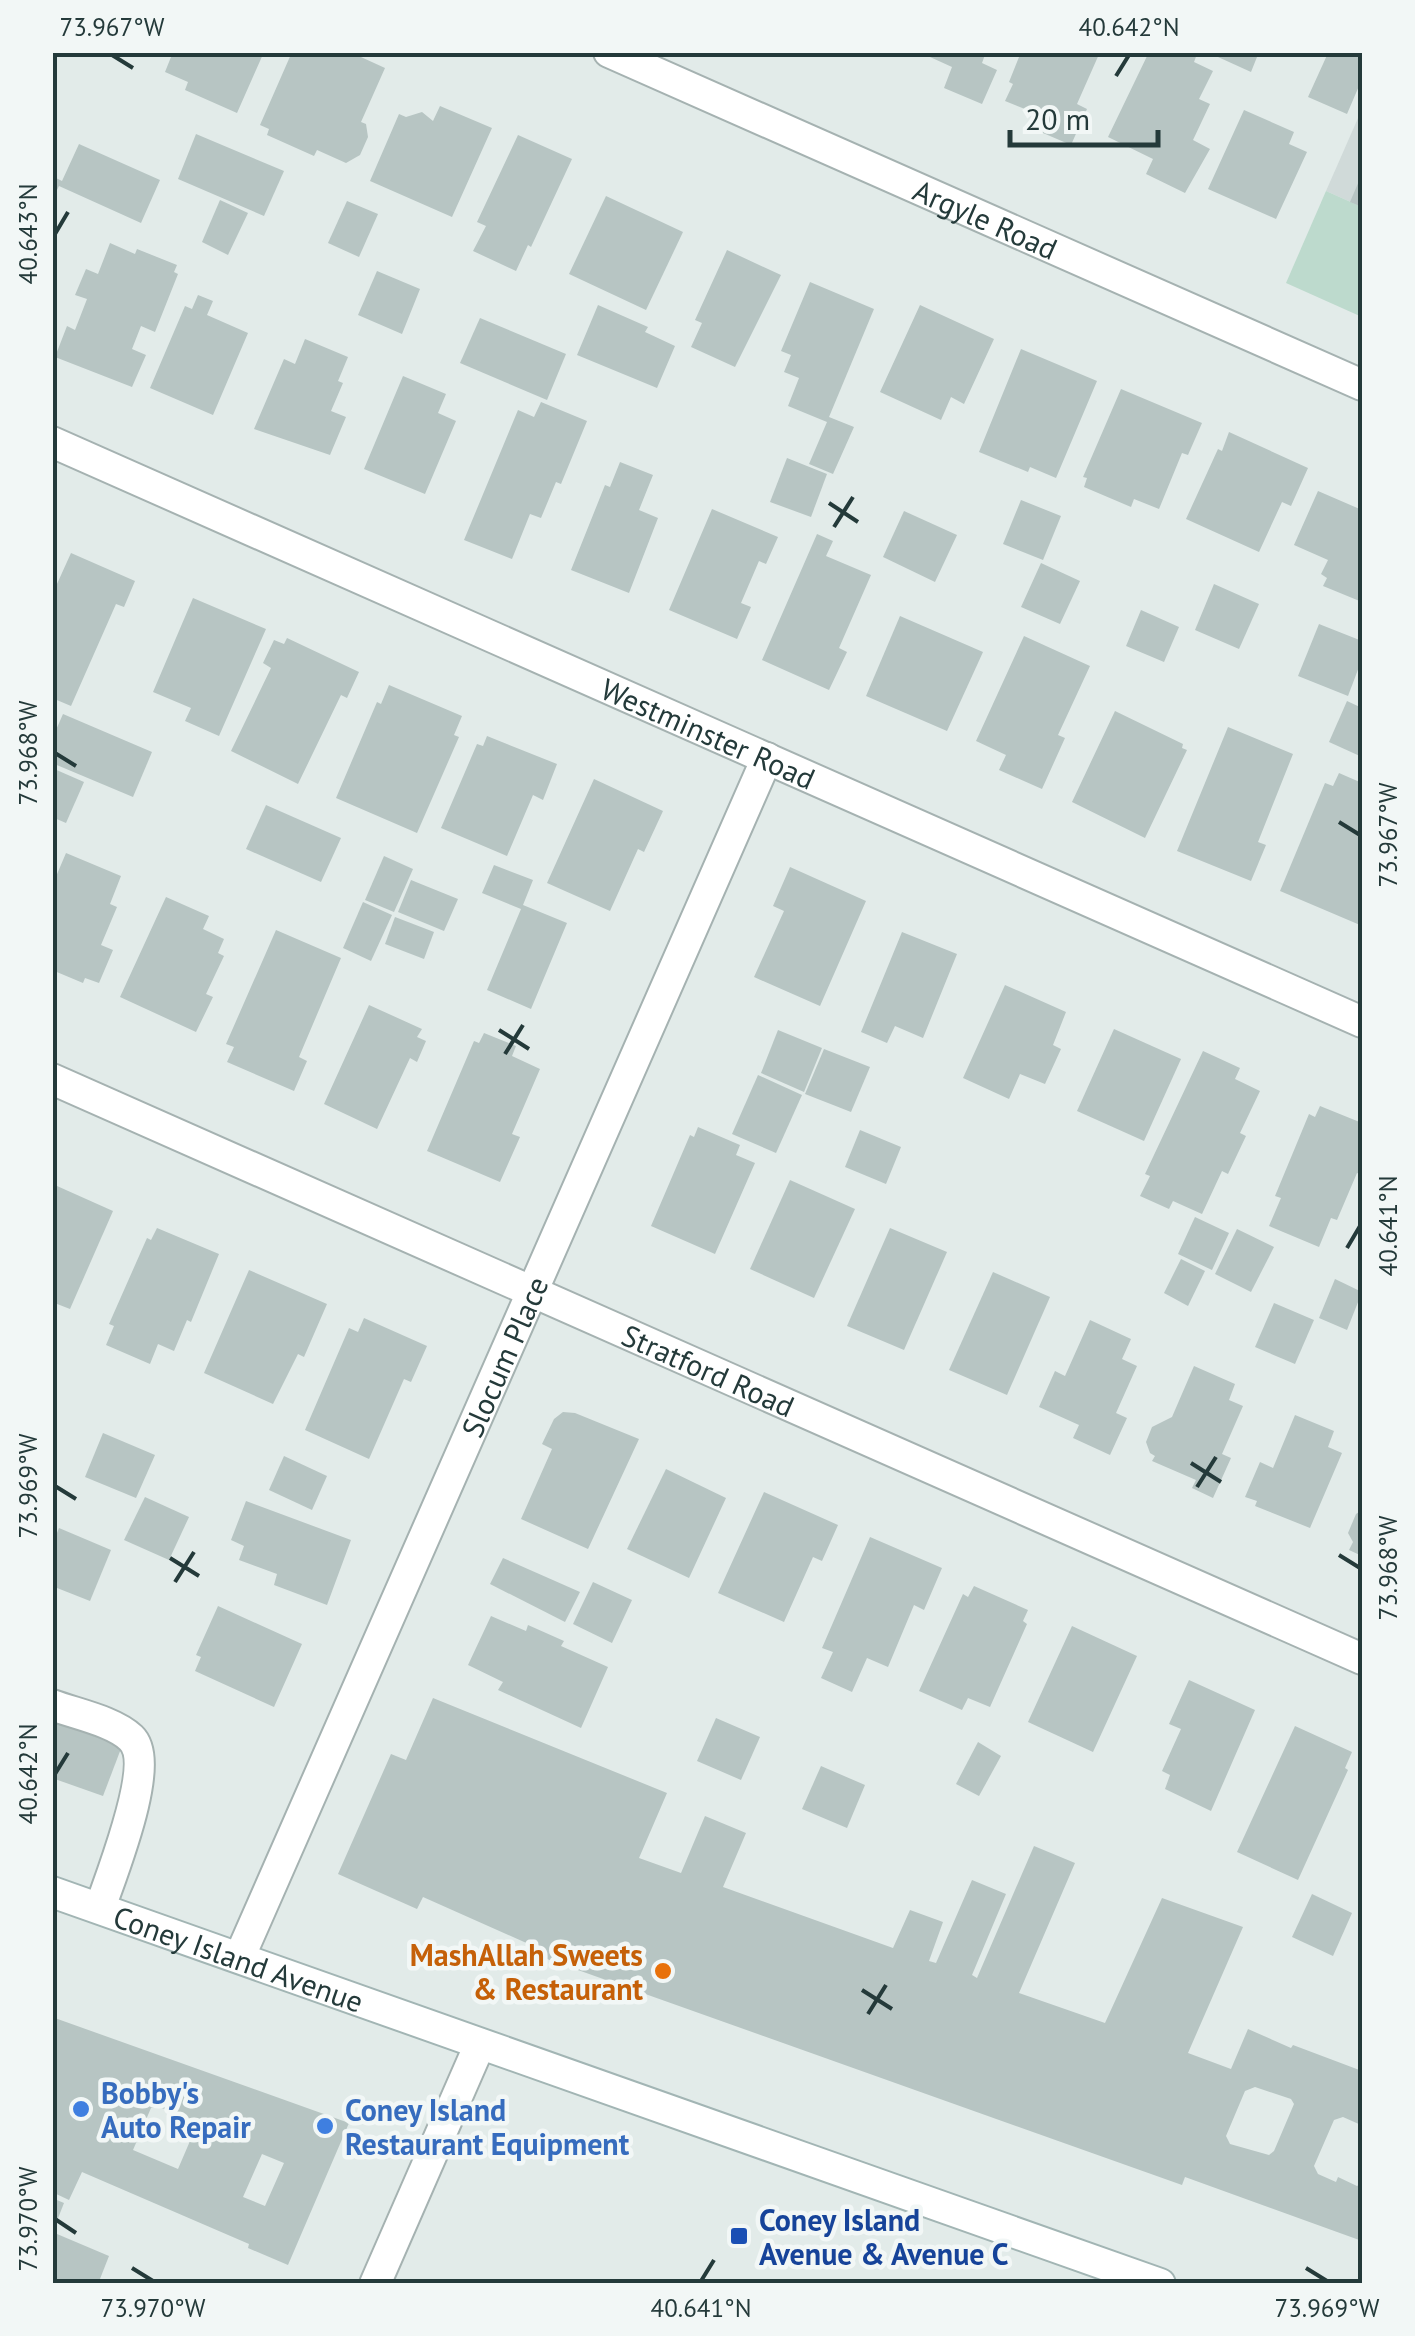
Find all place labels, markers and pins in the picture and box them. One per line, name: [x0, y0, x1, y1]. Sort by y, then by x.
place label: MashAllah Sweets & Restaurant: [410, 1935, 644, 2008]
marker: MashAllah Sweets & Restaurant: [652, 1960, 674, 1982]
place label: Bobby's Auto Repair: [101, 2073, 251, 2146]
place label: Coney Island Restaurant Equipment: [345, 2090, 630, 2163]
marker: Bobby's Auto Repair: [70, 2098, 92, 2120]
marker: Coney Island Restaurant Equipment: [314, 2115, 336, 2137]
place label: Coney Island Avenue & Avenue C: [759, 2200, 1009, 2273]
marker: Coney Island Avenue & Avenue C: [728, 2225, 750, 2247]

